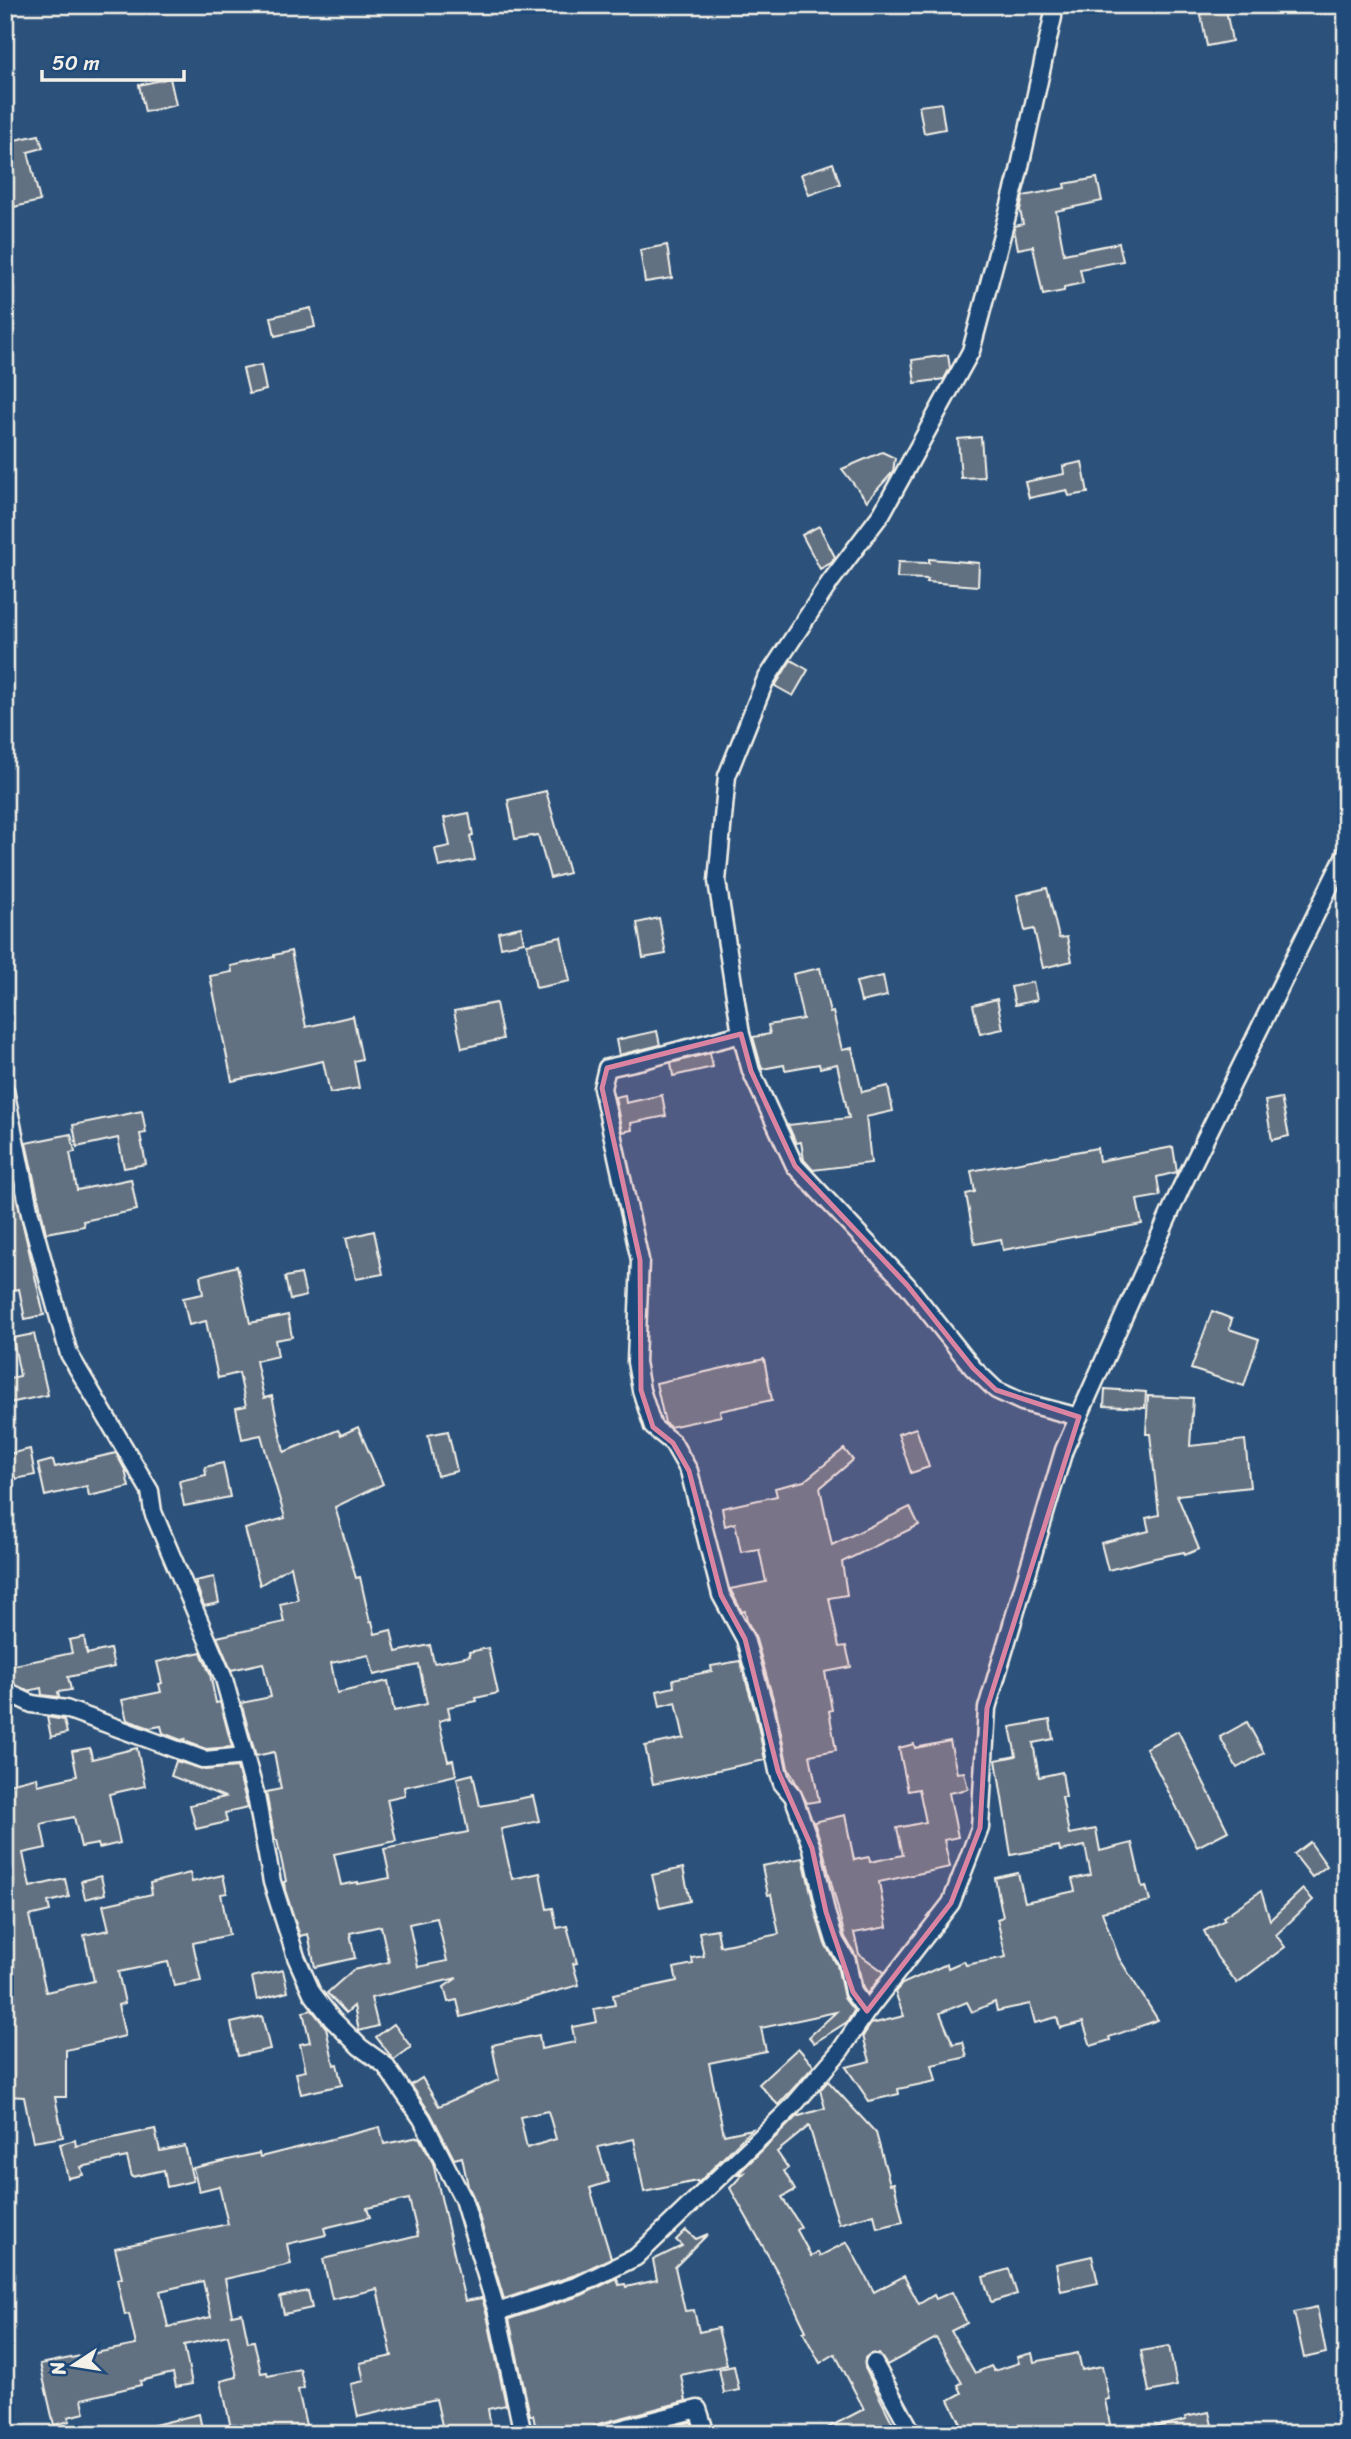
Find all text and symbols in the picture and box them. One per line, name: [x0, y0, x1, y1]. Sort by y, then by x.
scale bar: [42, 38, 184, 82]
text: 50 m: [52, 44, 100, 82]
north arrow: [38, 2330, 108, 2400]
text: N: [40, 2358, 76, 2379]

